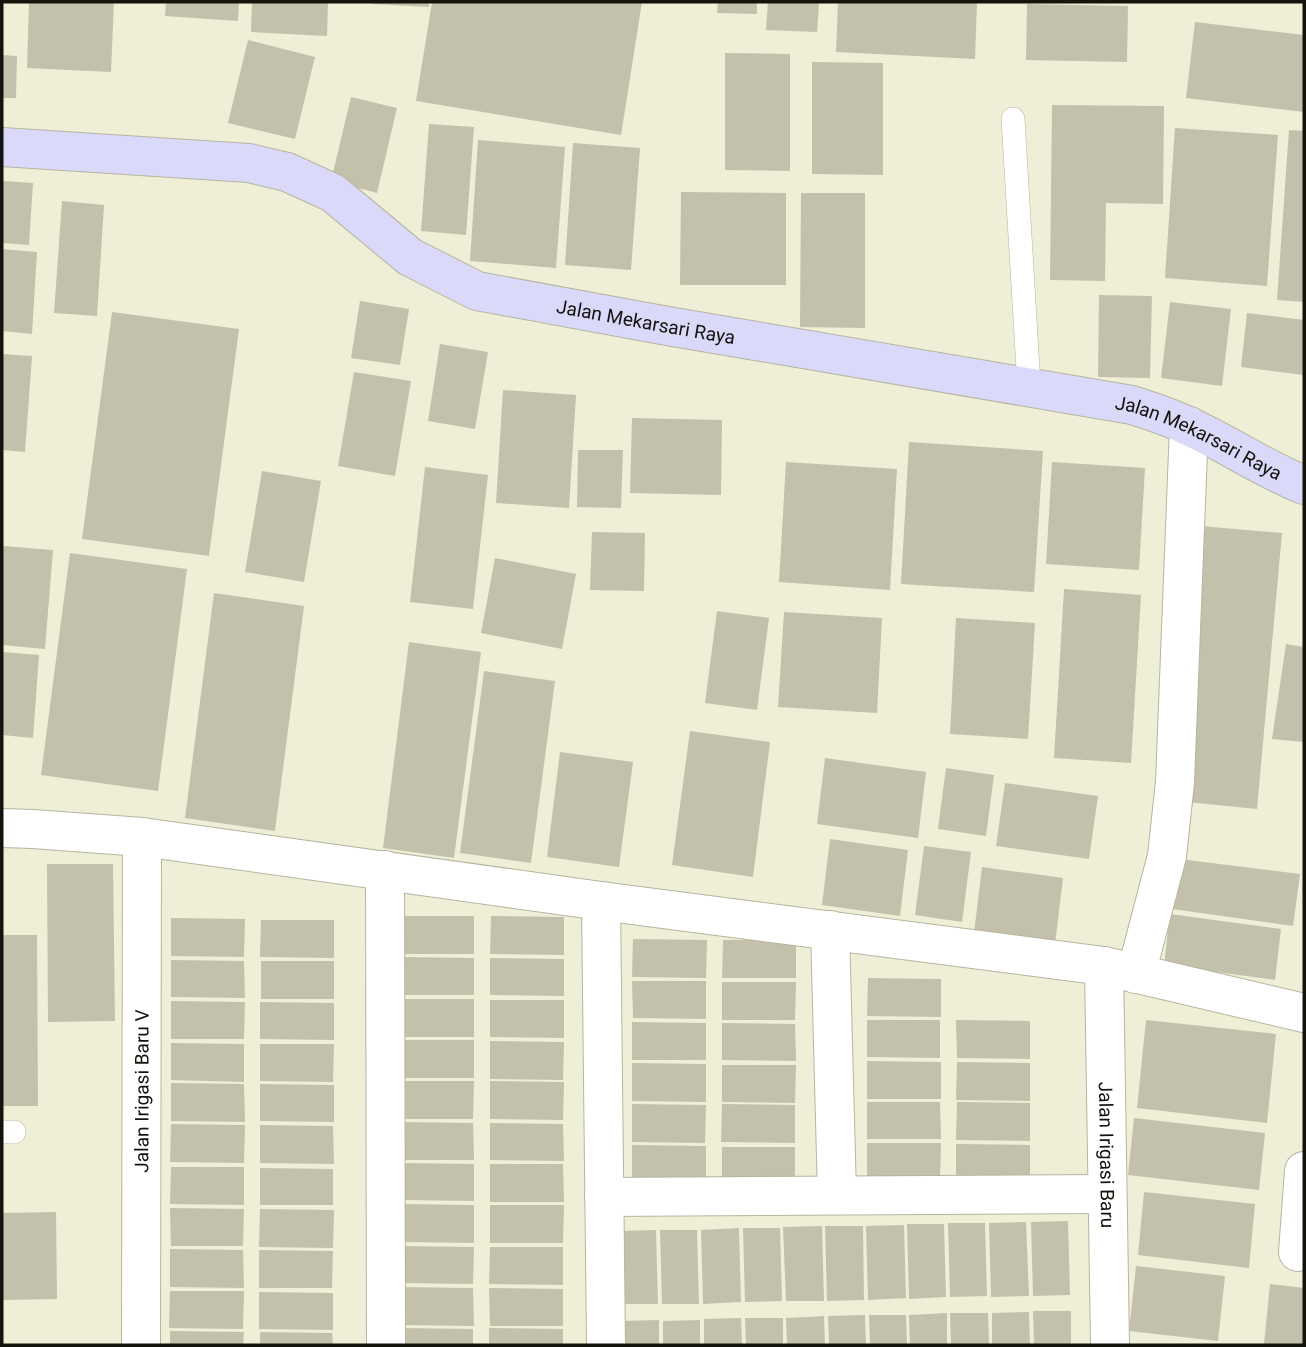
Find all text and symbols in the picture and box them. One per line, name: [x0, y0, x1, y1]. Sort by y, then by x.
street label: Jalan Mekarsari Raya: [555, 294, 737, 349]
street label: Jalan Mekarsari Raya: [1113, 391, 1286, 485]
street label: Jalan Irigasi Baru V: [130, 1009, 153, 1173]
street label: Jalan Irigasi Baru: [1094, 1082, 1120, 1228]

